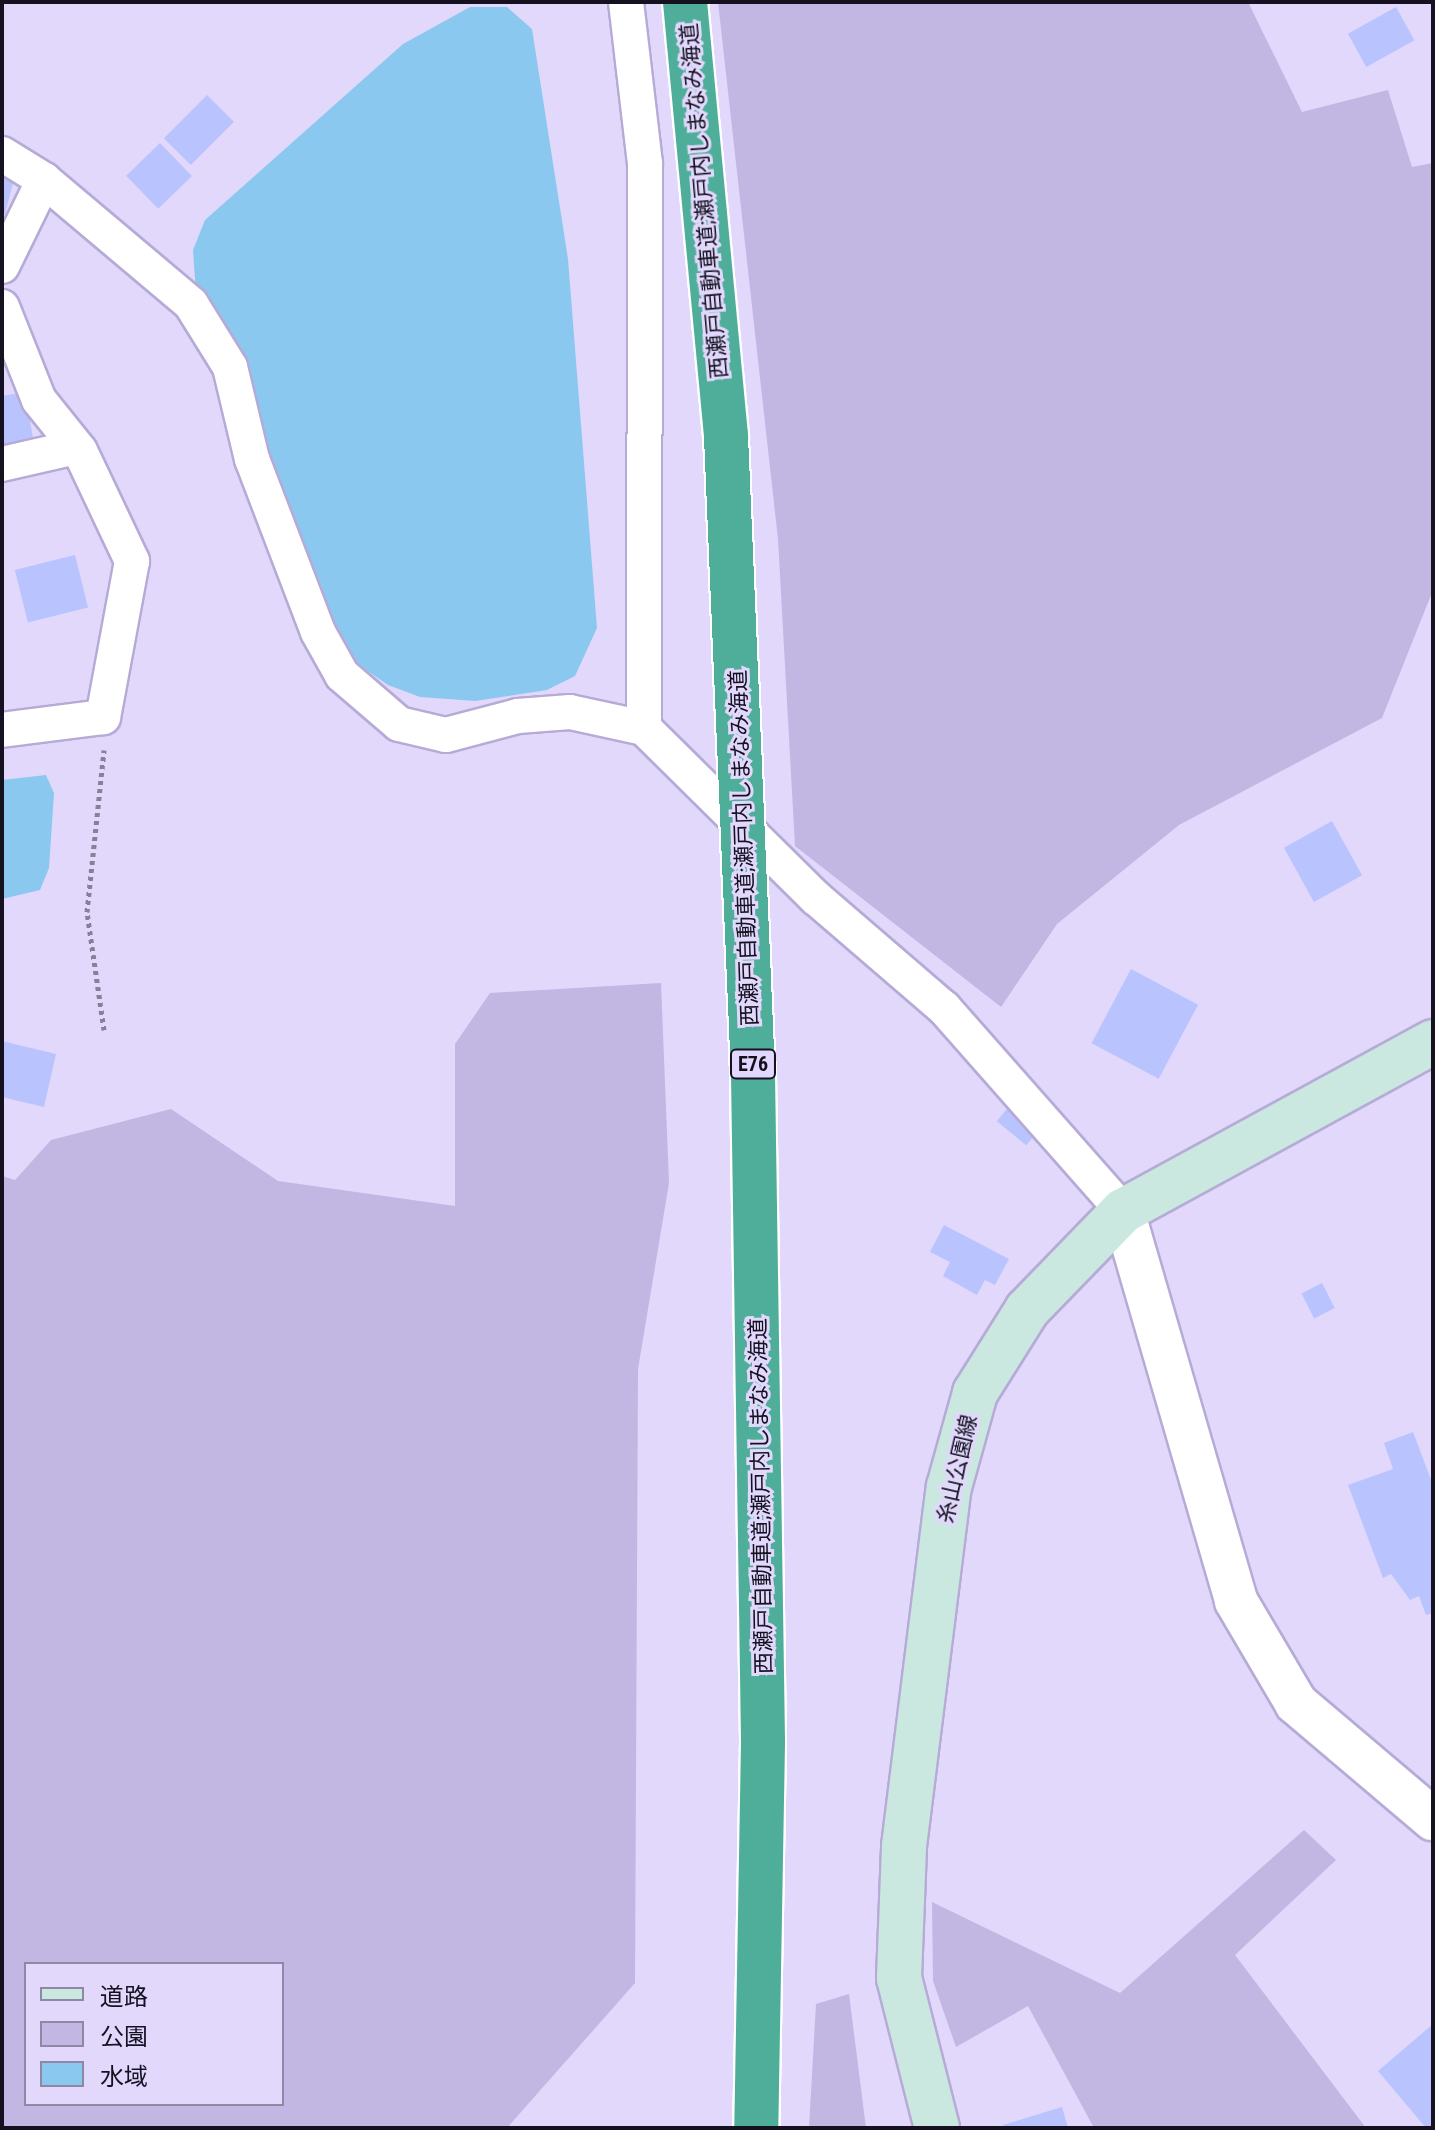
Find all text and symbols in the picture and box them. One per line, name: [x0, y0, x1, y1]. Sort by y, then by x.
street label: 西瀬戸自動車道;瀬戸内しまなみ海道: [675, 22, 733, 380]
street label: 西瀬戸自動車道;瀬戸内しまなみ海道: [725, 669, 763, 1027]
road number: E76: [729, 1048, 777, 1080]
street label: 西瀬戸自動車道;瀬戸内しまなみ海道: [745, 1318, 777, 1674]
street label: 糸山公園線: [932, 1412, 982, 1526]
legend: [24, 1962, 284, 2106]
text: 道路: [100, 1983, 148, 2011]
text: 公園: [100, 2023, 148, 2051]
text: 水域: [100, 2063, 148, 2091]

